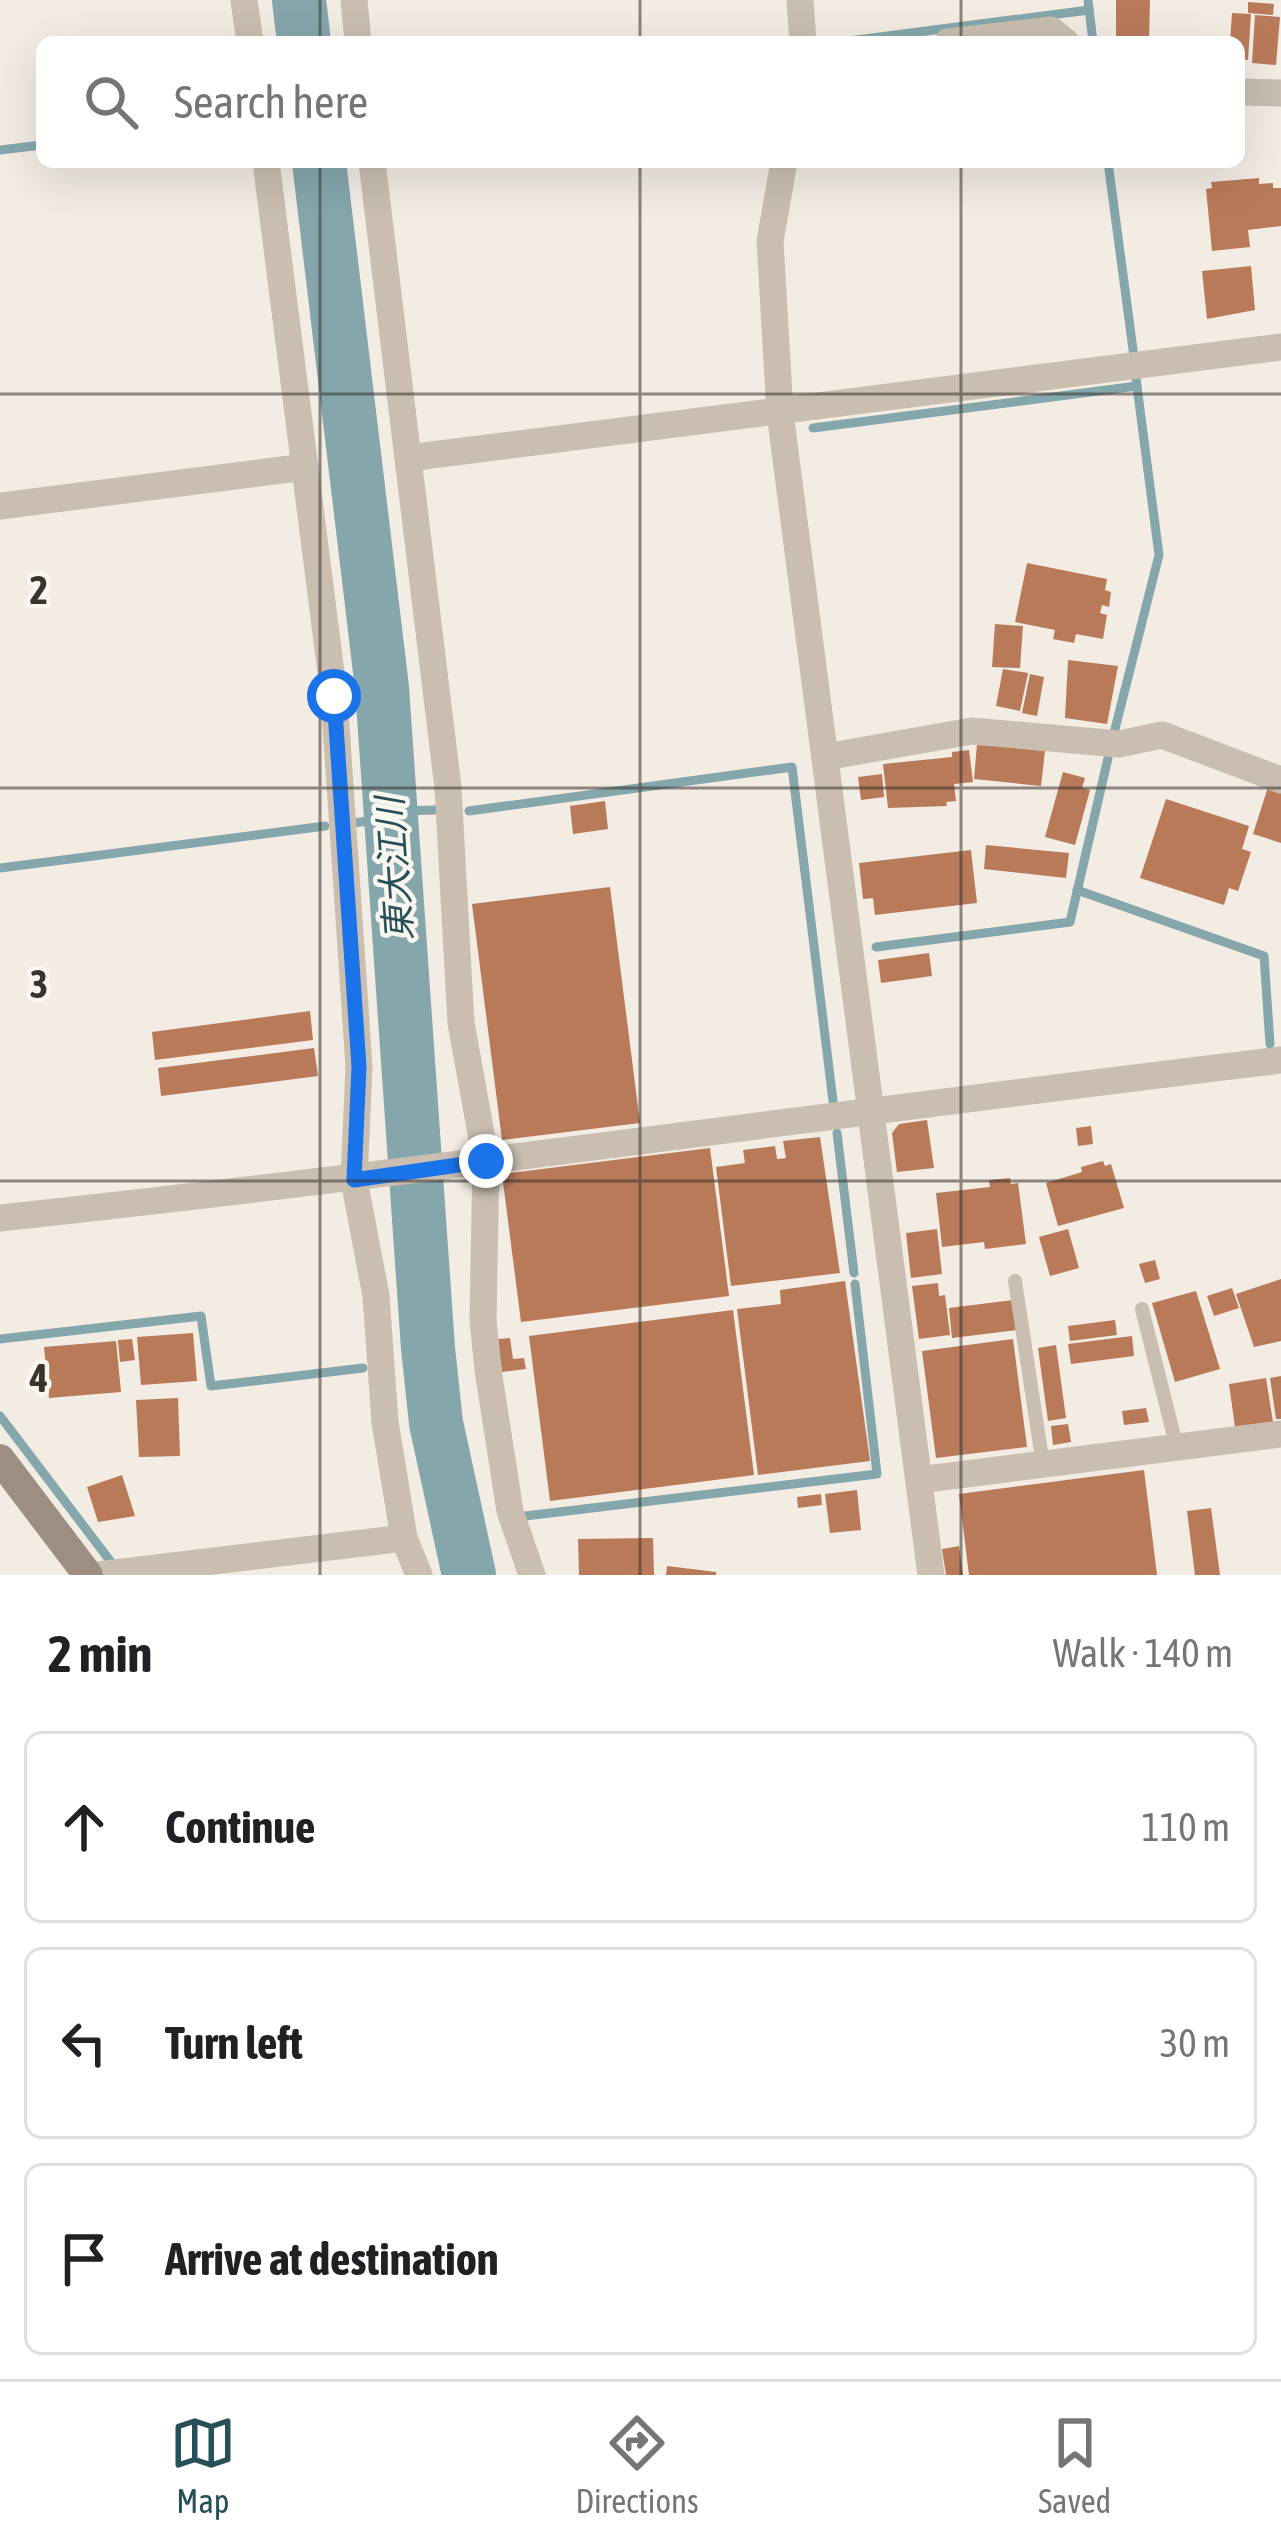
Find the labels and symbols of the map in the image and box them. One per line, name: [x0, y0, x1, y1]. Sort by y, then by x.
text: 2: [30, 568, 48, 612]
route start: [307, 669, 361, 723]
water label: 東大江川: [368, 792, 420, 942]
text: 3: [30, 962, 48, 1006]
route end: [459, 1134, 513, 1188]
text: 4: [29, 1356, 48, 1400]

